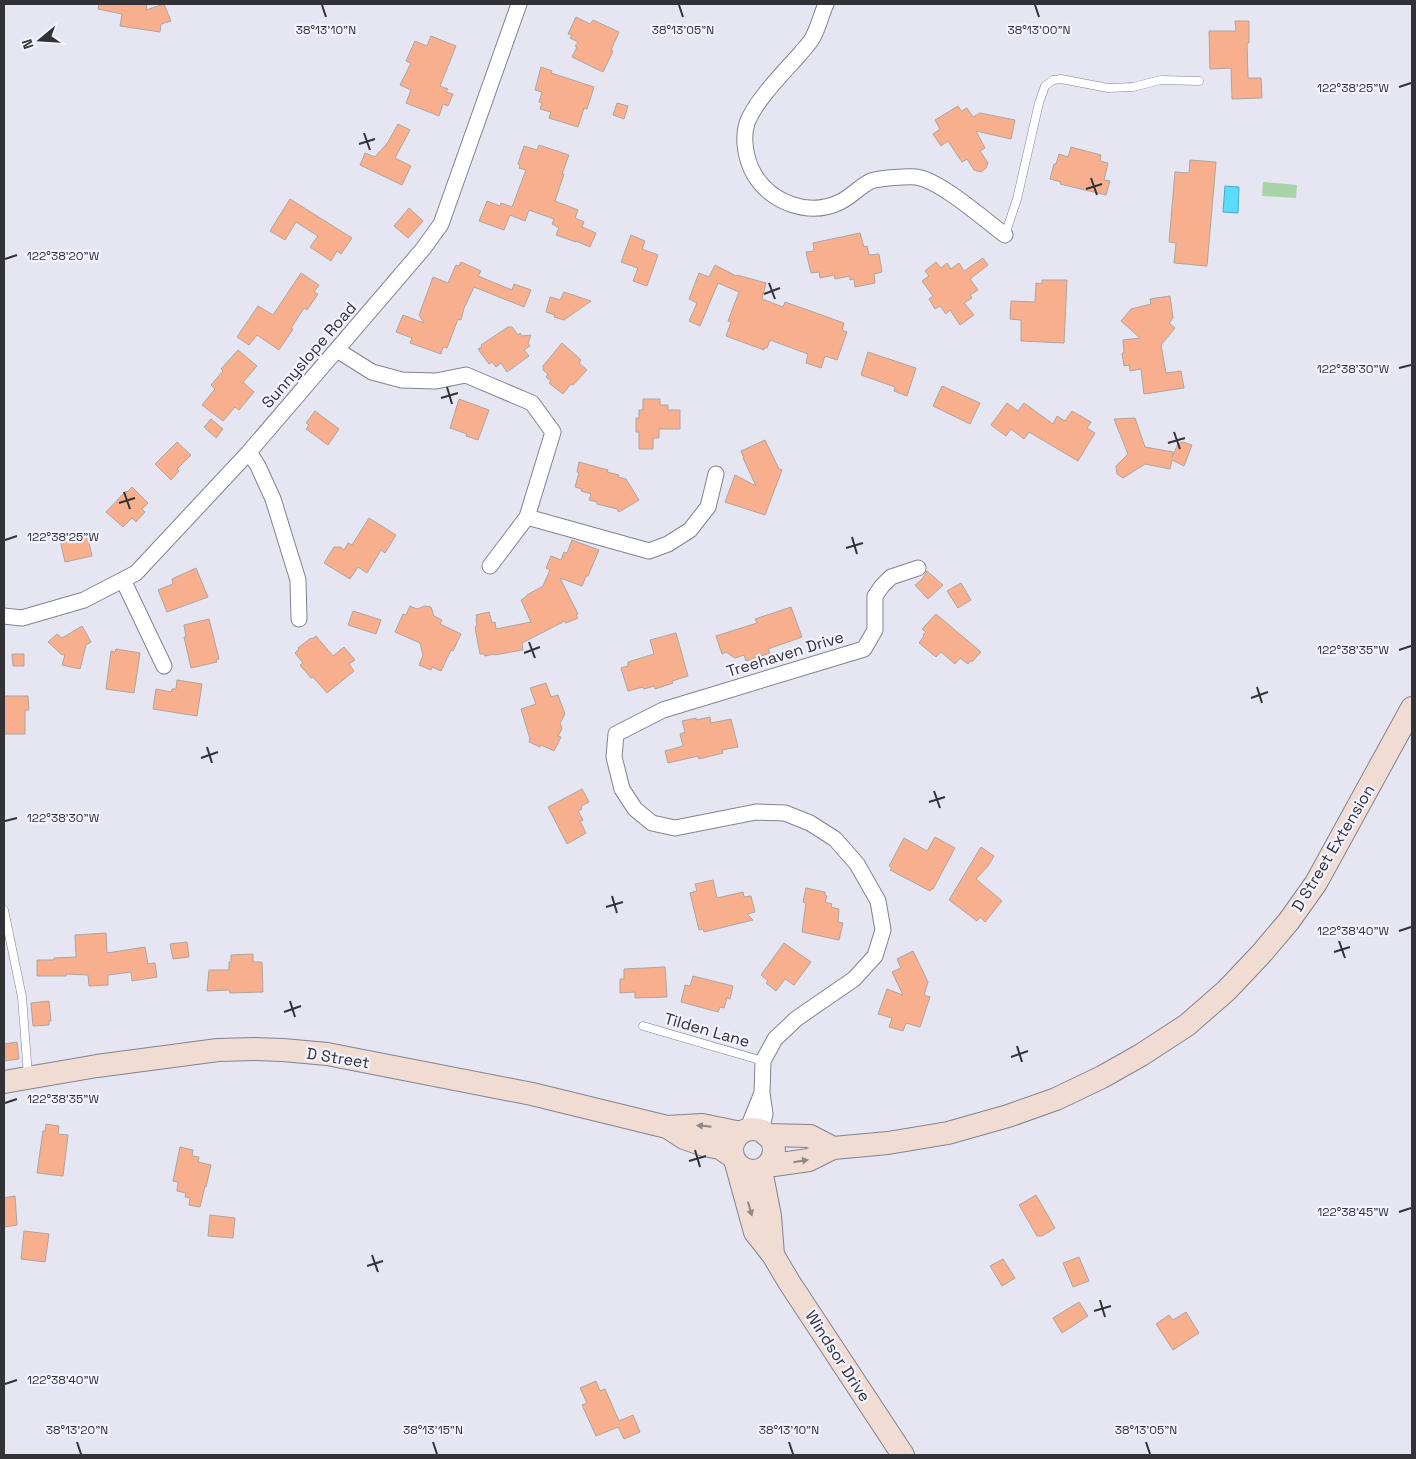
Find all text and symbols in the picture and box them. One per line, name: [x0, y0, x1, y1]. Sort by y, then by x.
north arrow: [15, 15, 65, 65]
text: 38°13'10"N: [296, 22, 356, 38]
text: 38°13'05"N: [652, 22, 714, 38]
text: 38°13'00"N: [1007, 22, 1071, 38]
text: N: [18, 37, 38, 51]
text: 122°38'25"W: [1317, 80, 1389, 96]
text: 122°38'20"W: [27, 248, 100, 264]
street label: Sunnyslope Road: [257, 297, 361, 413]
text: 122°38'30"W: [1317, 361, 1390, 377]
text: 122°38'25"W: [27, 529, 99, 545]
street label: Treehaven Drive: [724, 626, 846, 682]
text: 122°38'35"W: [1317, 642, 1389, 658]
street label: D Street Extension: [1287, 781, 1379, 915]
text: 122°38'30"W: [27, 810, 100, 826]
text: 122°38'40"W: [1317, 923, 1390, 939]
street label: Tilden Lane: [662, 1008, 752, 1052]
street label: D Street: [305, 1043, 371, 1073]
text: 122°38'35"W: [27, 1091, 99, 1107]
one-way arrow: [696, 1122, 712, 1130]
one-way arrow: [794, 1156, 810, 1164]
one-way arrow: [746, 1202, 754, 1217]
text: 122°38'45"W: [1317, 1204, 1389, 1220]
street label: Windsor Drive: [801, 1306, 875, 1406]
text: 122°38'40"W: [27, 1372, 100, 1388]
text: 38°13'20"N: [46, 1422, 108, 1438]
text: 38°13'15"N: [403, 1422, 463, 1438]
text: 38°13'10"N: [759, 1422, 819, 1438]
text: 38°13'05"N: [1115, 1422, 1177, 1438]

